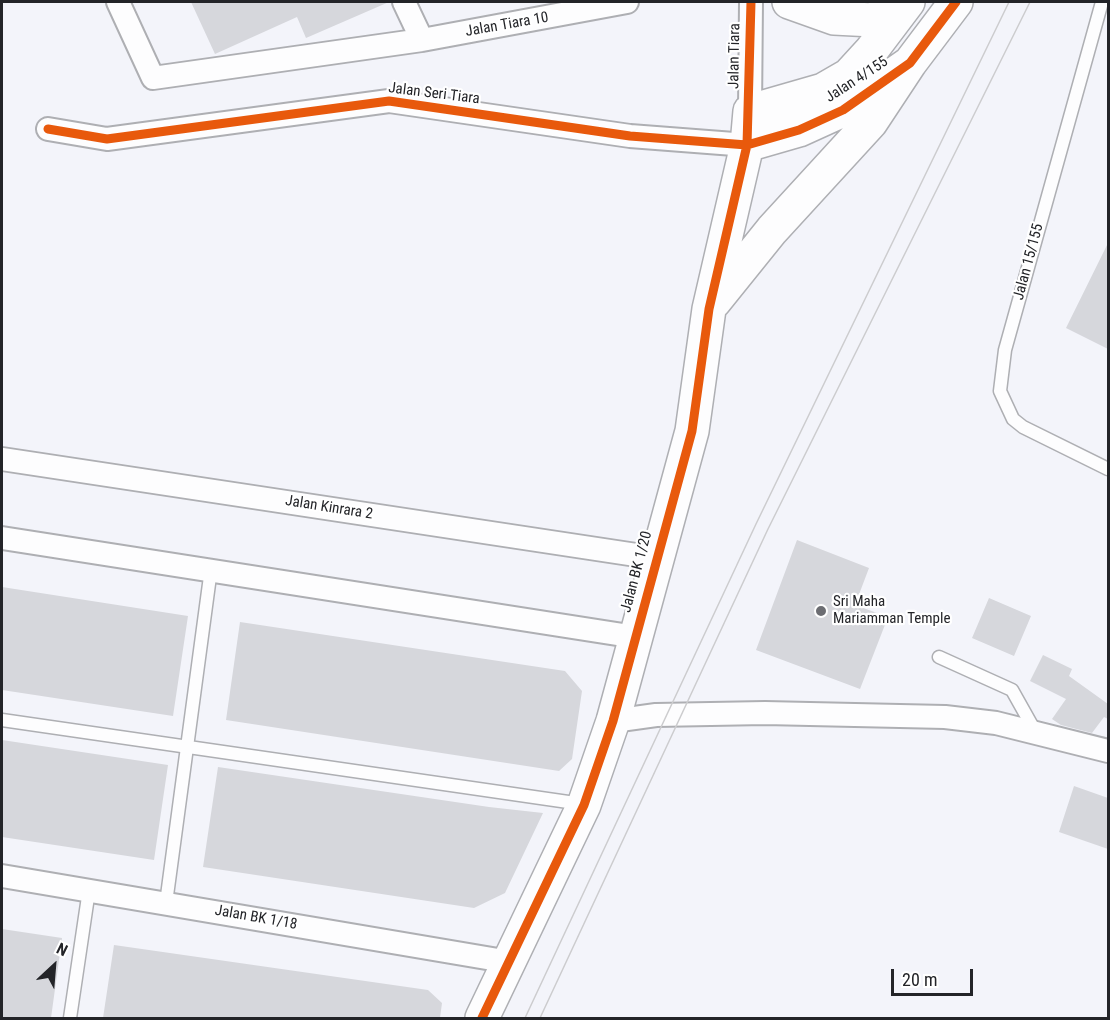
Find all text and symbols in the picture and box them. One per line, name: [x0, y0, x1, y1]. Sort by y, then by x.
street label: Jalan Tiara 10: [464, 9, 550, 41]
street label: Jalan Tiara: [725, 23, 745, 89]
street label: Jalan 4/155: [822, 53, 892, 107]
street label: Jalan Seri Tiara: [387, 79, 481, 109]
street label: Jalan 15/155: [1010, 222, 1048, 302]
street label: Jalan Kinrara 2: [284, 492, 374, 524]
street label: Jalan BK 1/20: [618, 529, 656, 615]
place label: Sri Maha Mariamman Temple: [833, 593, 950, 628]
marker: Sri Maha Mariamman Temple: [814, 604, 828, 618]
street label: Jalan BK 1/18: [213, 902, 299, 934]
north arrow: [24, 936, 84, 996]
text: N: [54, 939, 71, 960]
scale bar: [894, 957, 976, 995]
text: 20 m: [902, 969, 937, 990]

